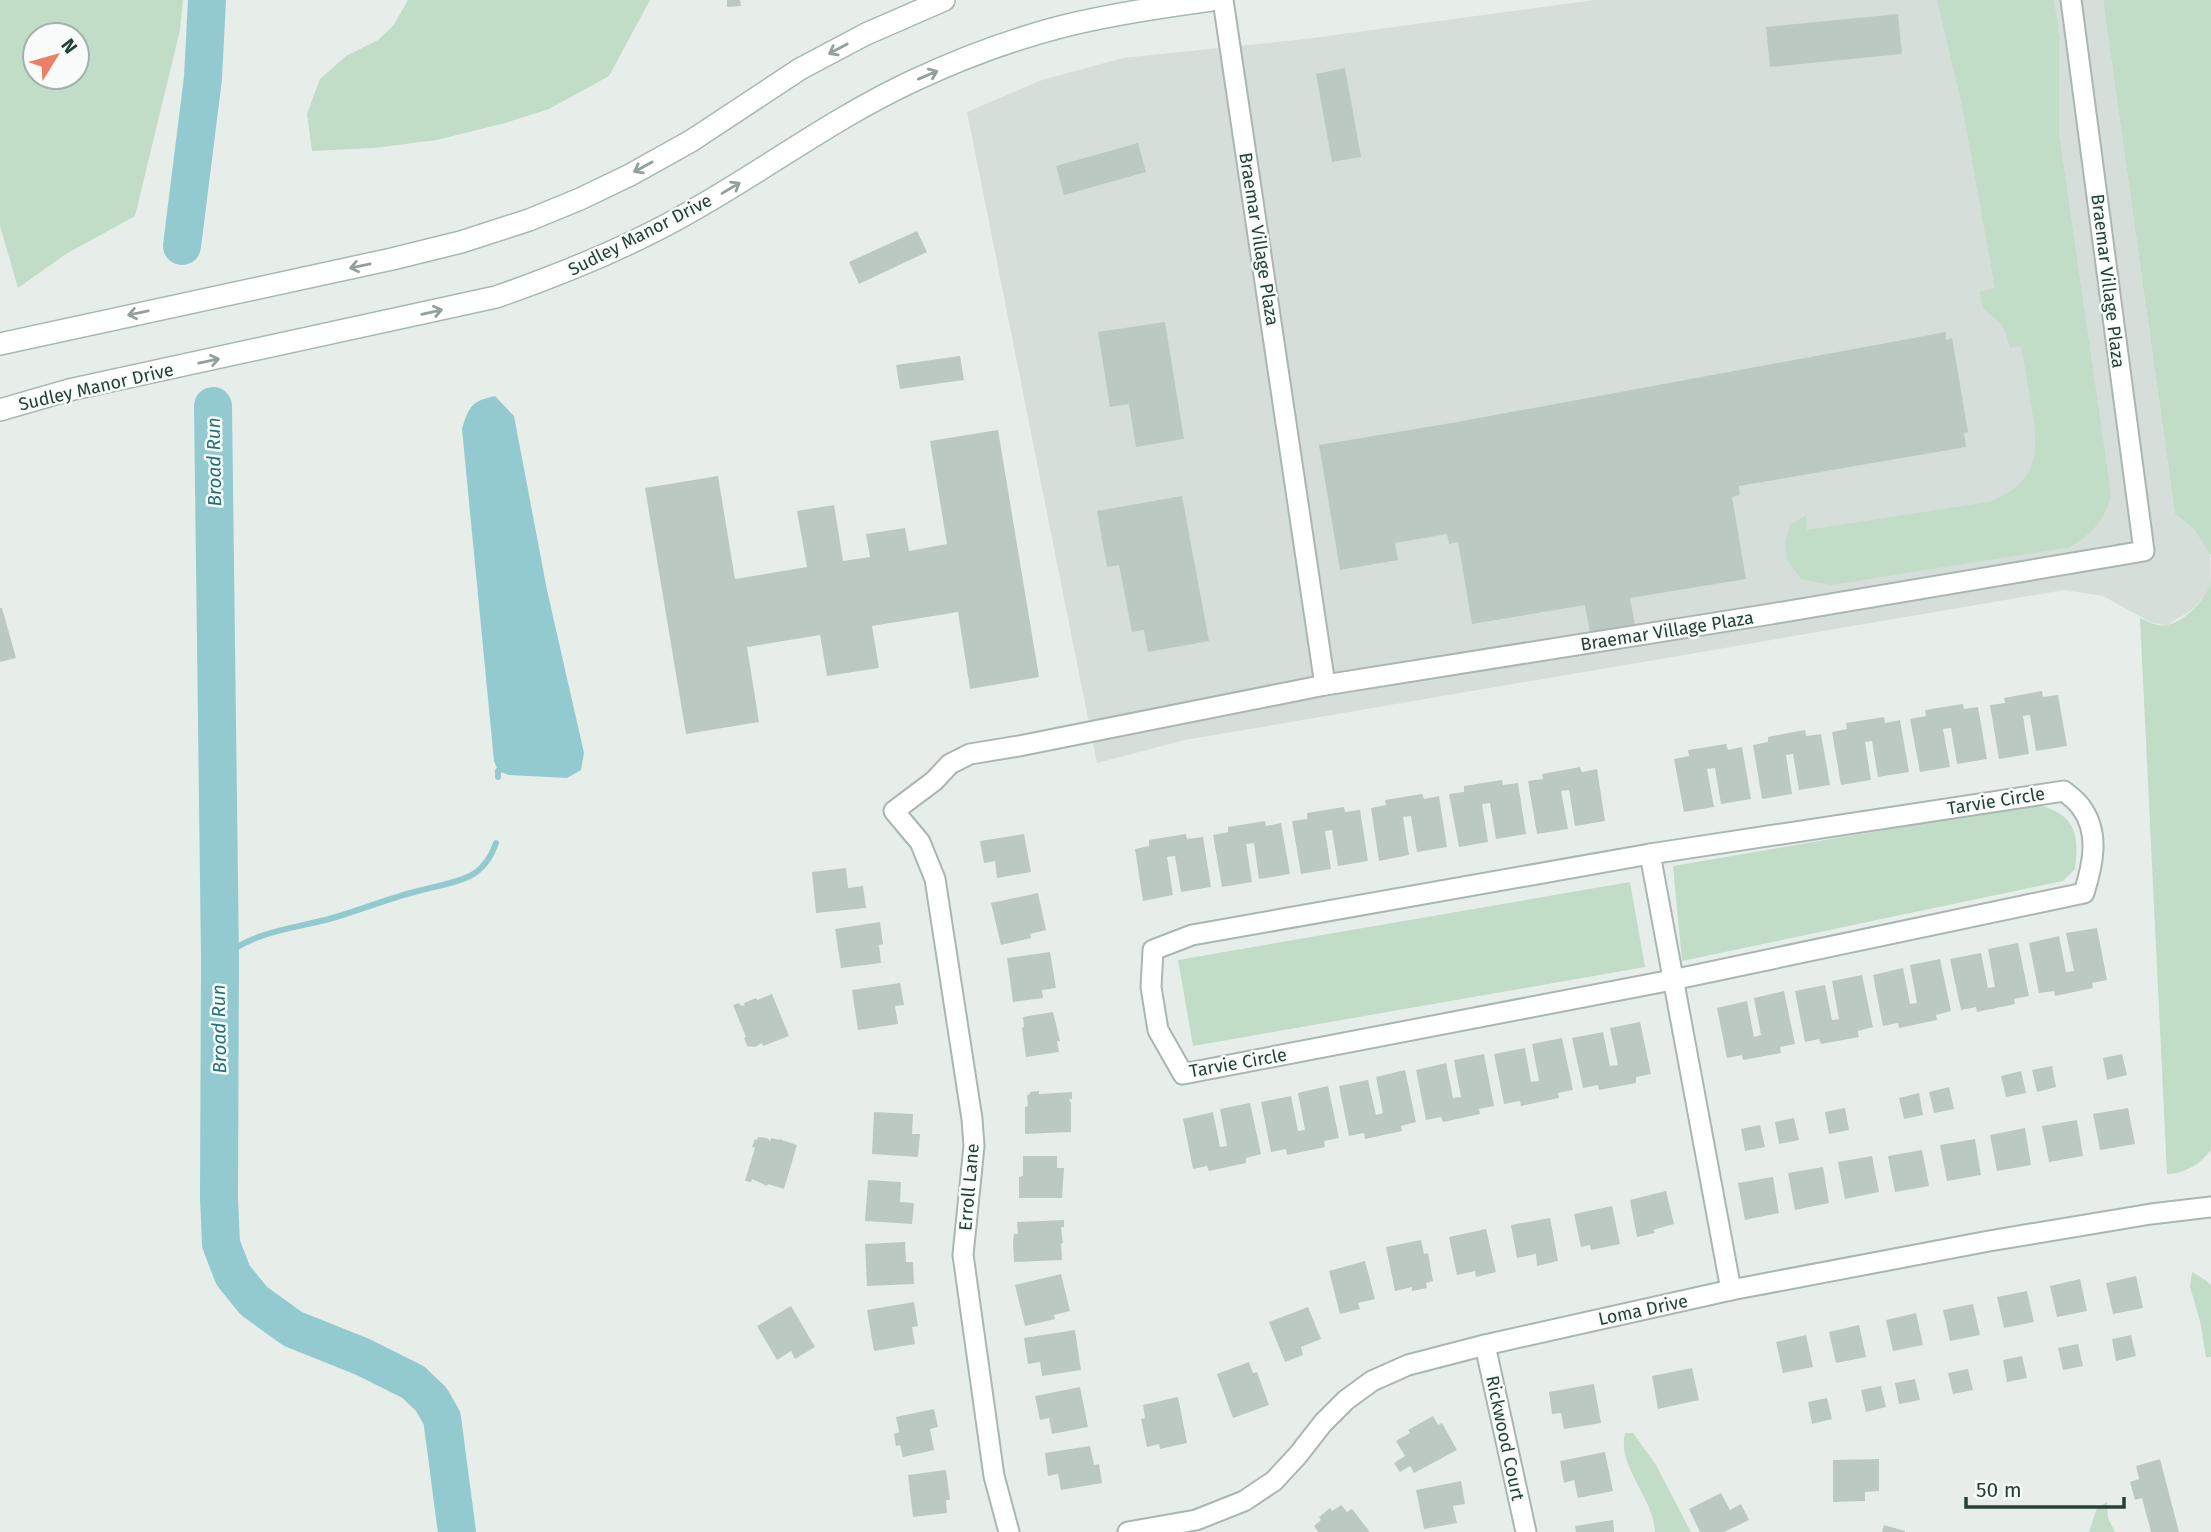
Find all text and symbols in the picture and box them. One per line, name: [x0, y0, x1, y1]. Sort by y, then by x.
north arrow: [21, 21, 91, 91]
text: N: [56, 34, 82, 58]
one-way arrow: [828, 43, 849, 56]
one-way arrow: [916, 68, 938, 81]
street label: Braemar Village Plaza: [1234, 151, 1284, 327]
one-way arrow: [634, 160, 654, 174]
one-way arrow: [720, 180, 740, 194]
street label: Sudley Manor Drive: [564, 189, 716, 281]
street label: Braemar Village Plaza: [2086, 193, 2130, 369]
one-way arrow: [349, 259, 372, 273]
one-way arrow: [420, 304, 443, 318]
one-way arrow: [127, 307, 150, 321]
one-way arrow: [197, 353, 220, 367]
street label: Sudley Manor Drive: [16, 358, 176, 416]
water label: Broad Run: [202, 417, 226, 507]
street label: Braemar Village Plaza: [1579, 606, 1755, 656]
street label: Tarvie Circle: [1945, 782, 2047, 820]
water label: Broad Run: [207, 984, 231, 1074]
street label: Tarvie Circle: [1187, 1044, 1289, 1082]
street label: Erroll Lane: [954, 1142, 984, 1232]
street label: Loma Drive: [1596, 1290, 1690, 1330]
street label: Rickwood Court: [1481, 1373, 1529, 1503]
scale bar: [1966, 1466, 2124, 1510]
text: 50 m: [1976, 1477, 2022, 1503]

